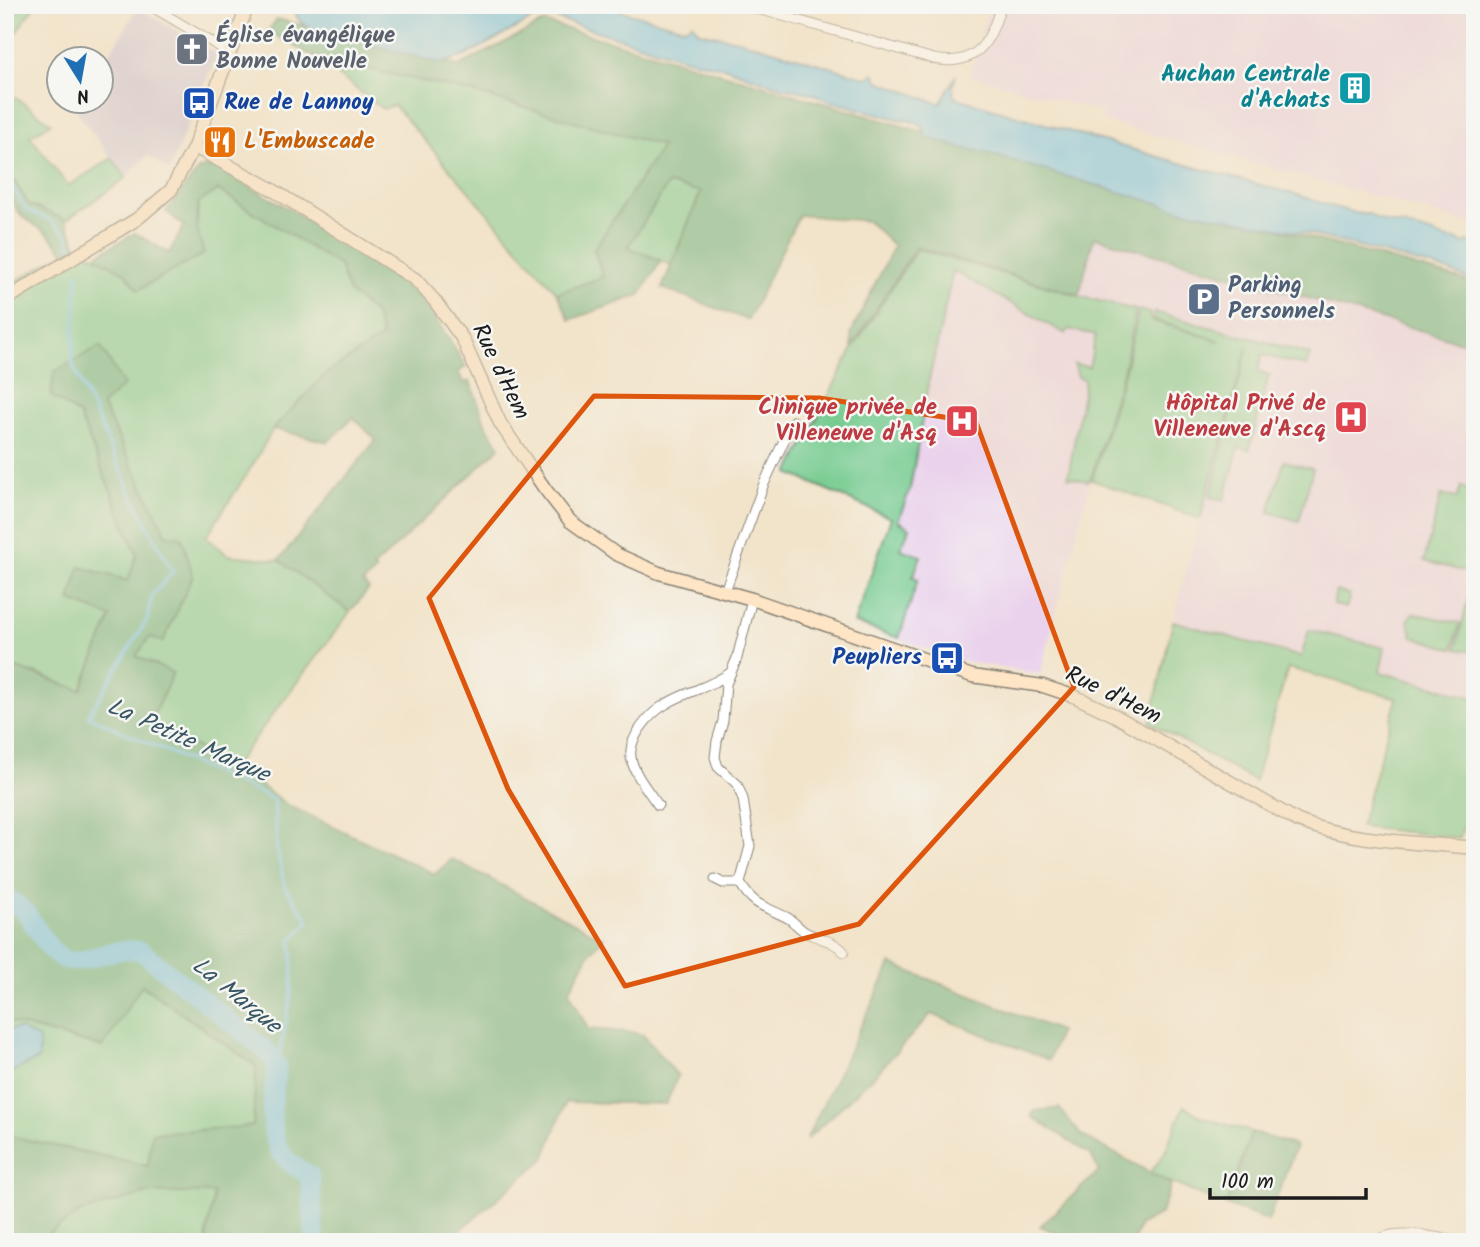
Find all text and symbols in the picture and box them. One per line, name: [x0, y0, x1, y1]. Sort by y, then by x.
place label: Église évangélique Bonne Nouvelle: [216, 18, 395, 80]
church icon: Église évangélique Bonne Nouvelle: [173, 30, 211, 68]
north arrow: [46, 46, 116, 116]
place label: Auchan Centrale d'Achats: [1161, 57, 1330, 119]
building icon: Auchan Centrale d'Achats: [1336, 69, 1374, 107]
text: N: [74, 79, 92, 111]
bus stop icon: Rue de Lannoy: [180, 84, 218, 122]
place label: Rue de Lannoy: [224, 85, 374, 121]
restaurant icon: L'Embuscade: [201, 123, 239, 161]
place label: L'Embuscade: [244, 124, 375, 160]
place label: Parking Personnels: [1228, 268, 1335, 330]
parking icon: Parking Personnels: [1185, 280, 1223, 318]
street label: Rue d'Hem: [461, 318, 539, 426]
place label: Hôpital Privé de Villeneuve d'Ascq: [1154, 386, 1326, 448]
place label: Clinique privée de Villeneuve d'Asq: [758, 390, 937, 452]
hospital icon: Hôpital Privé de Villeneuve d'Ascq: [1332, 398, 1370, 436]
hospital icon: Clinique privée de Villeneuve d'Asq: [943, 402, 981, 440]
bus stop icon: Peupliers: [928, 639, 966, 677]
place label: Peupliers: [832, 640, 922, 676]
street label: Rue d'Hem: [1059, 657, 1167, 735]
water label: La Petite Marque: [100, 688, 278, 795]
water label: La Marque: [183, 948, 291, 1046]
scale bar: [1210, 1156, 1366, 1200]
text: 100 m: [1221, 1166, 1274, 1199]

